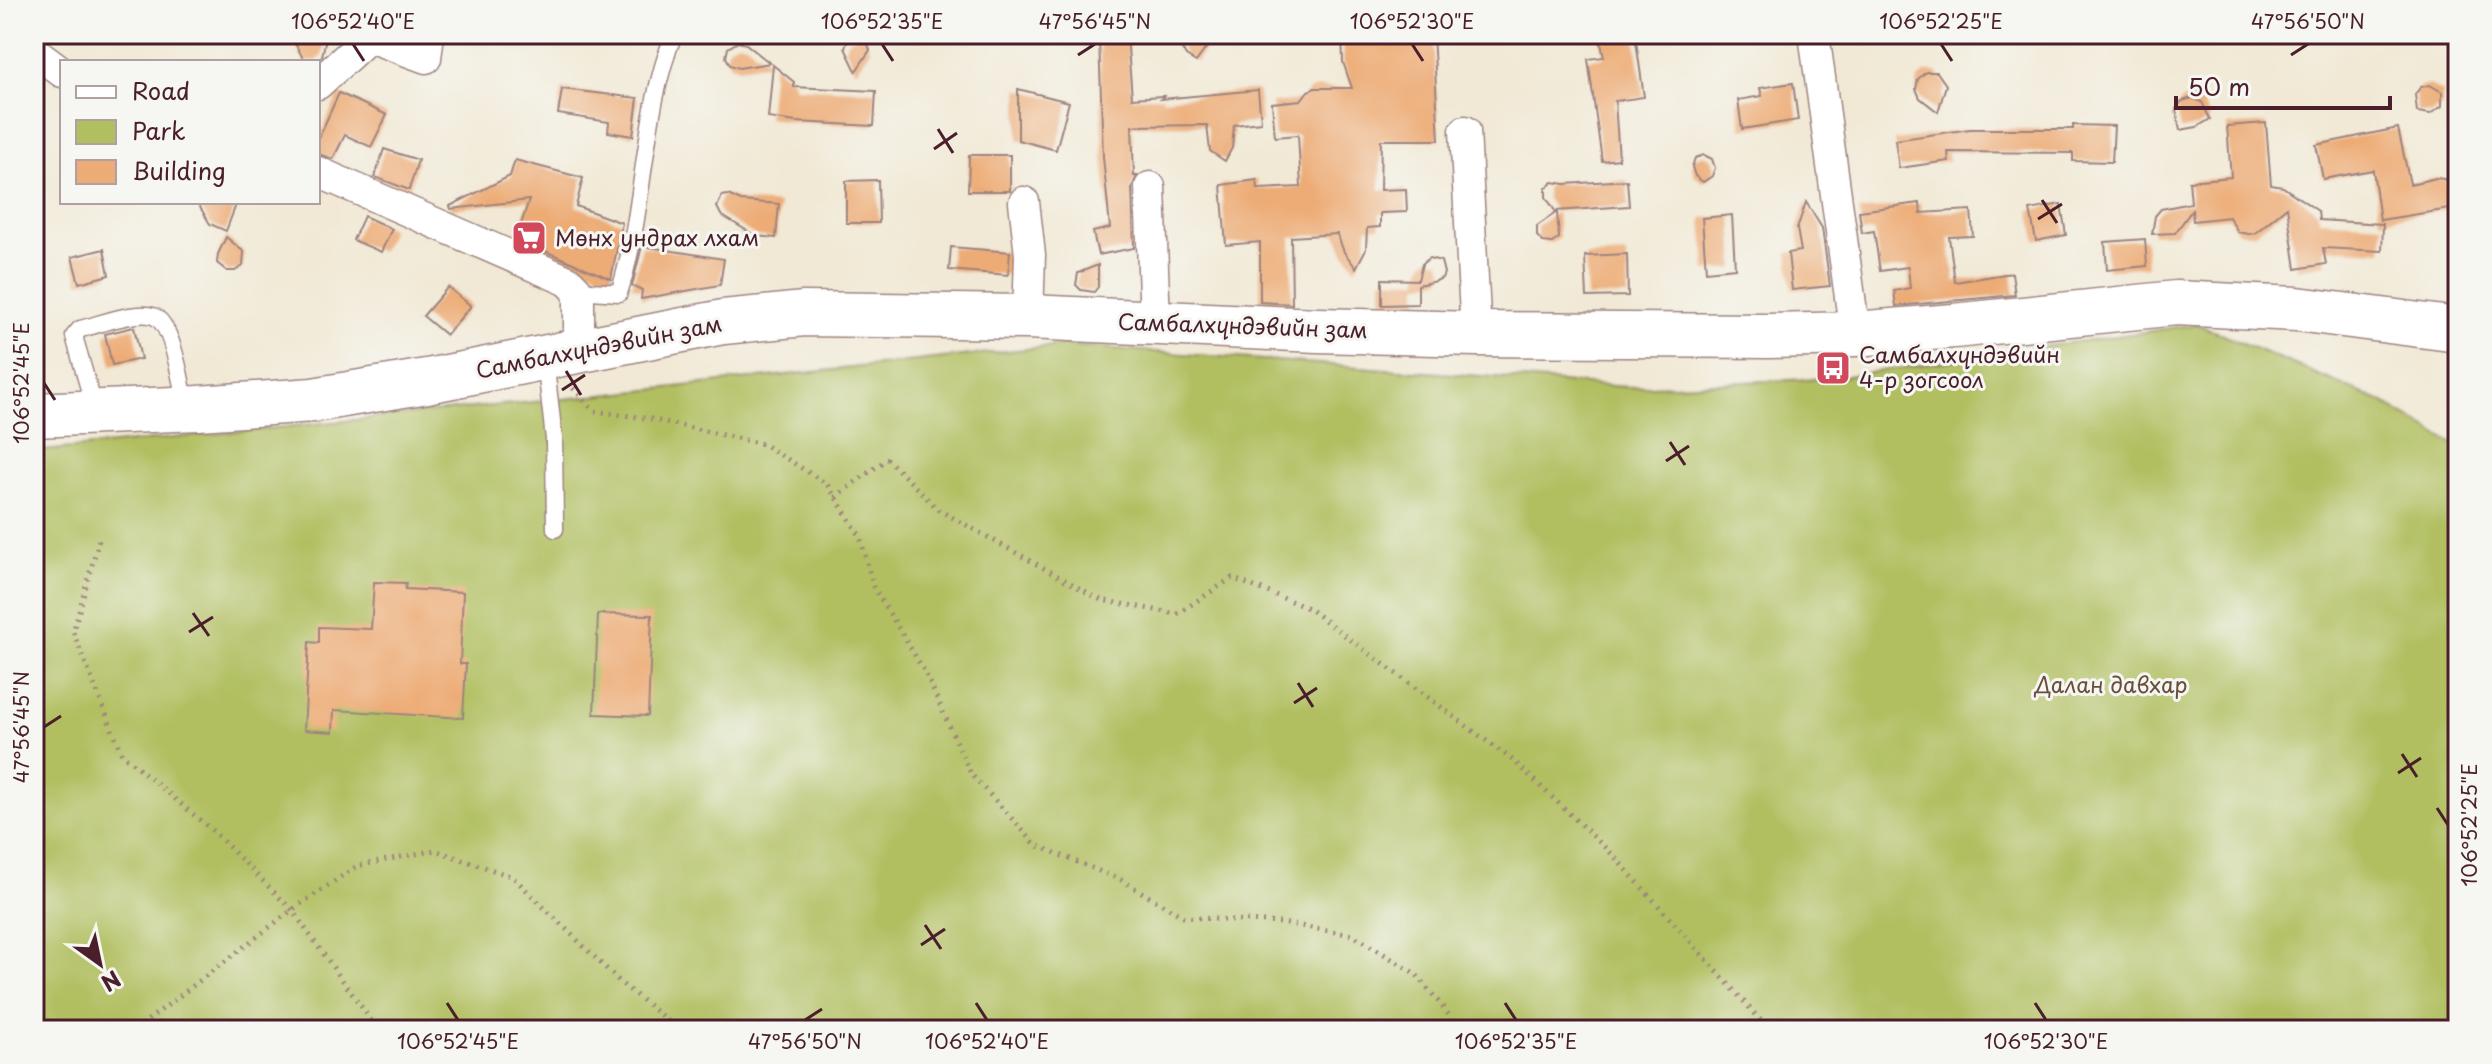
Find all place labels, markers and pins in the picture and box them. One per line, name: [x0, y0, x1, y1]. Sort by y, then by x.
supermarket icon: Мөнх ундрах лхам: [510, 219, 548, 257]
place label: Мөнх ундрах лхам: [555, 220, 759, 253]
place label: Самбалхүндэвийн 4-р зогсоол: [1859, 337, 2060, 395]
bus stop icon: Самбалхүндэвийн 4-р зогсоол: [1814, 349, 1852, 387]

